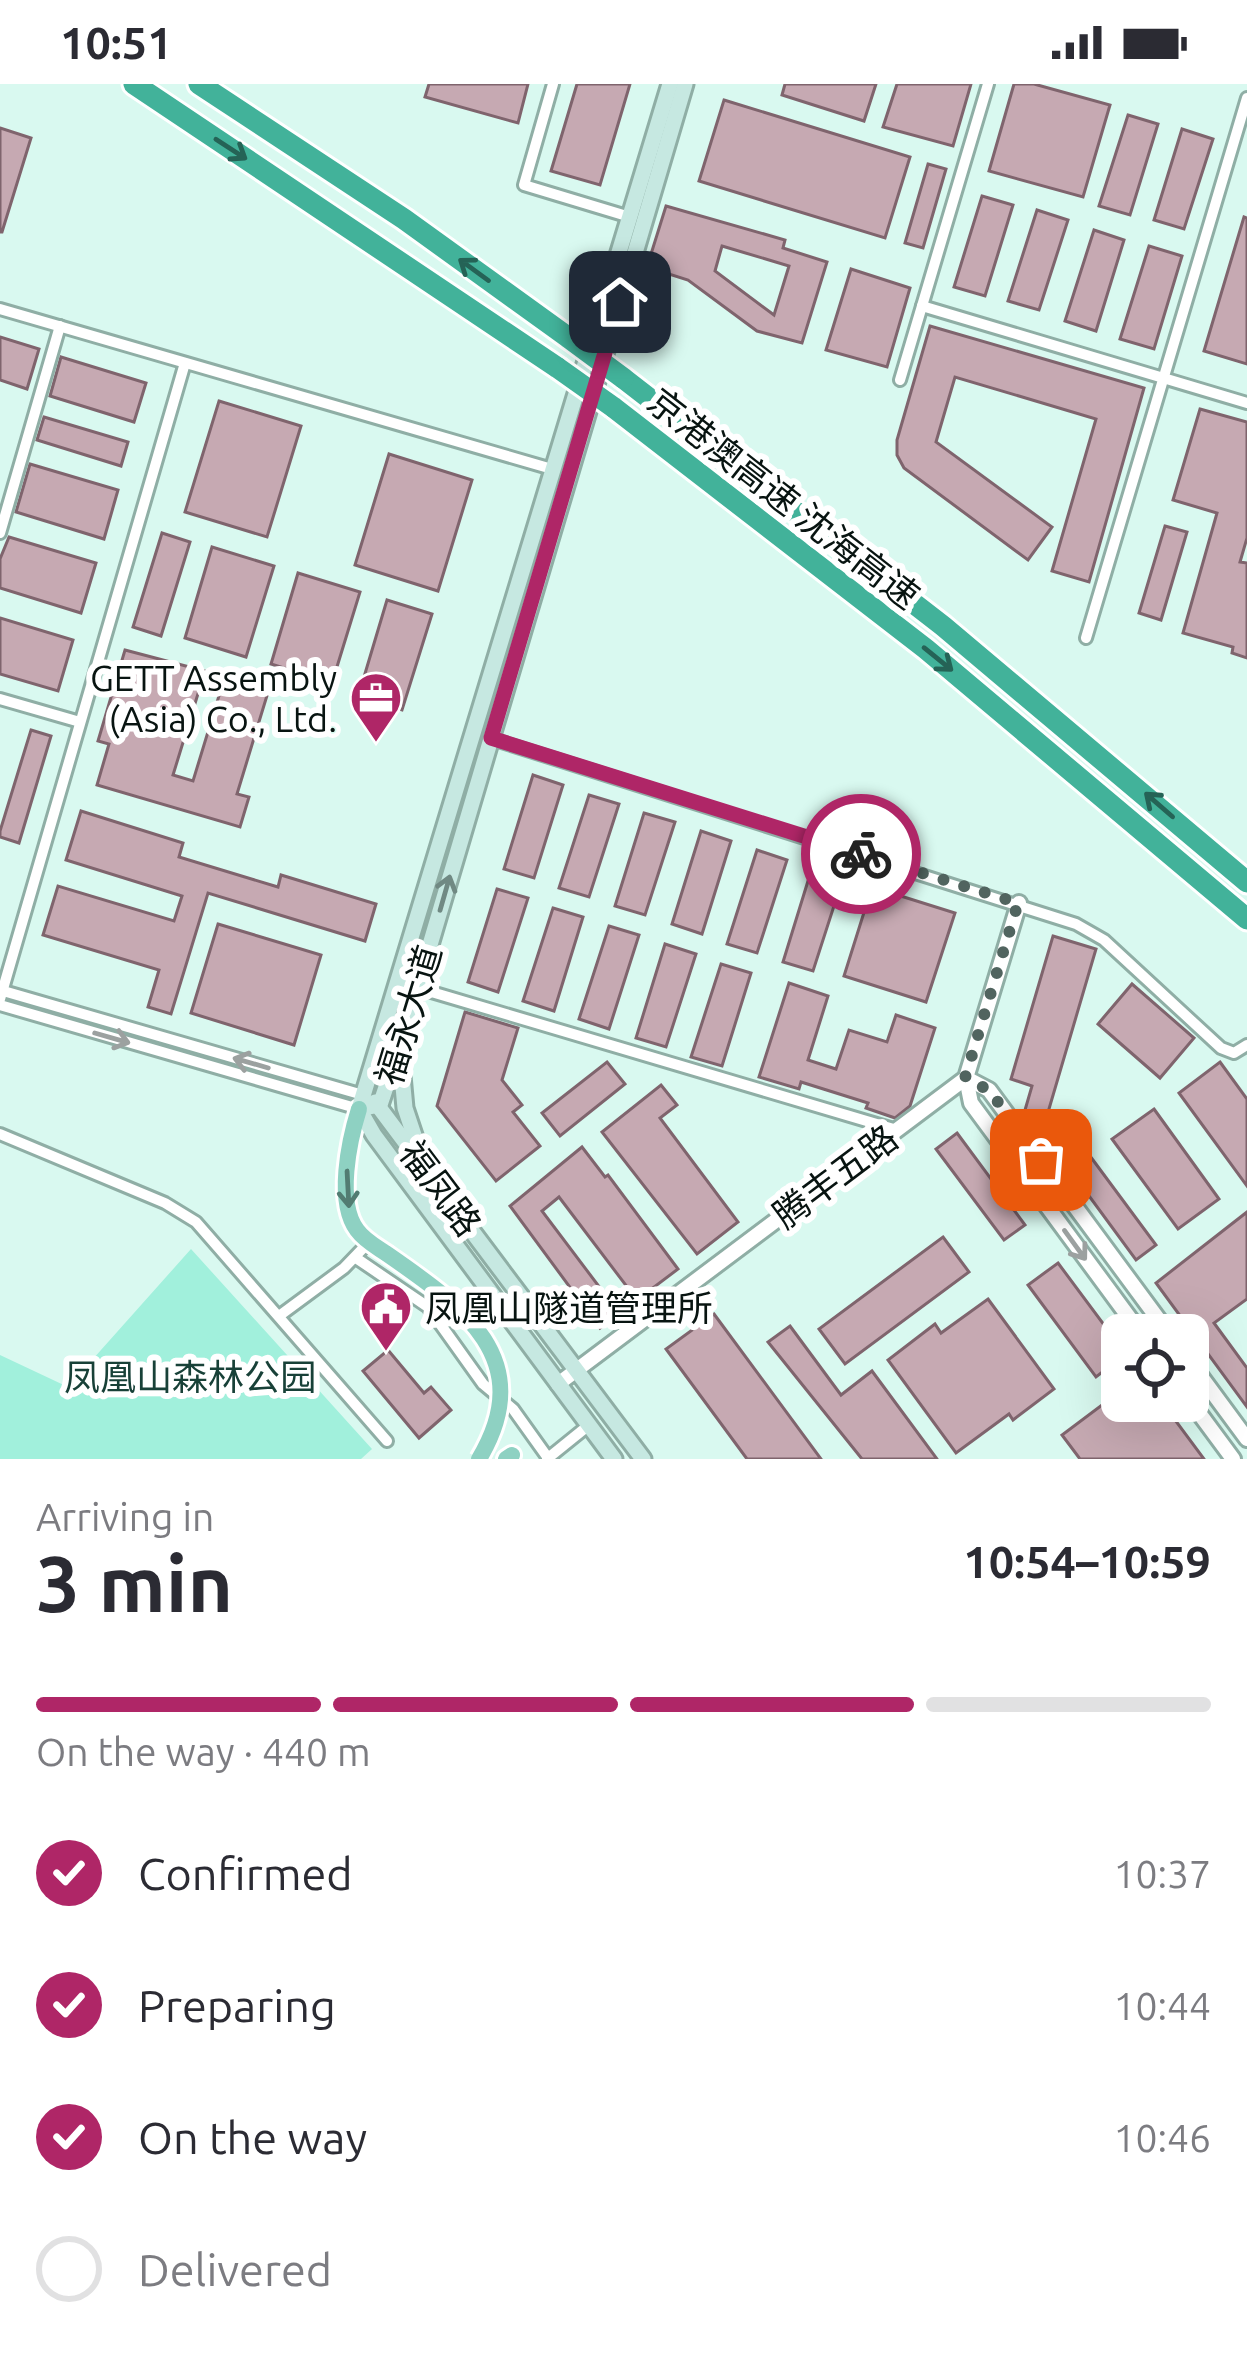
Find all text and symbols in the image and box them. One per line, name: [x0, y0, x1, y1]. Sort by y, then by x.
text: 10:51: [60, 17, 173, 68]
one-way arrow: [214, 136, 248, 161]
pin: [569, 251, 671, 353]
one-way arrow: [458, 257, 491, 283]
icon: home: [587, 269, 653, 335]
street label: 京港澳高速 沈海高速: [640, 380, 928, 616]
one-way arrow: [922, 645, 953, 672]
place label: GETT Assembly (Asia) Co., Ltd.: [90, 657, 337, 739]
office icon: GETT Assembly (Asia) Co., Ltd.: [348, 670, 404, 744]
one-way arrow: [1144, 792, 1175, 819]
courier: [801, 794, 921, 914]
icon: bike: [828, 821, 894, 887]
one-way arrow: [436, 875, 458, 913]
street label: 福永大道: [367, 940, 449, 1090]
one-way arrow: [93, 1028, 131, 1050]
one-way arrow: [233, 1051, 271, 1073]
pin: [990, 1109, 1092, 1211]
street label: 腾丰五路: [765, 1116, 905, 1236]
icon: bag: [1008, 1127, 1074, 1193]
street label: 福凤路: [392, 1133, 490, 1243]
one-way arrow: [337, 1169, 360, 1208]
one-way arrow: [1061, 1228, 1087, 1260]
public building icon: 凤凰山隧道管理所: [358, 1279, 414, 1353]
place label: 凤凰山隧道管理所: [425, 1287, 713, 1328]
map controls: [1101, 1314, 1209, 1422]
button: locate: [1101, 1314, 1209, 1422]
park label: 凤凰山森林公园: [64, 1356, 316, 1397]
text: Arriving in: [36, 1495, 214, 1538]
text: 10:54–10:59: [963, 1536, 1211, 1587]
text: 3 min: [36, 1539, 233, 1627]
text: On the way · 440 m: [36, 1730, 371, 1773]
icon: check: [36, 1840, 102, 1906]
text: Confirmed: [138, 1848, 353, 1899]
text: 10:37: [1113, 1852, 1211, 1895]
icon: check: [36, 1972, 102, 2038]
text: Preparing: [138, 1980, 336, 2031]
text: 10:44: [1113, 1984, 1211, 2027]
icon: check: [36, 2104, 102, 2170]
text: On the way: [138, 2112, 367, 2163]
text: 10:46: [1113, 2116, 1211, 2159]
text: Delivered: [138, 2244, 332, 2295]

